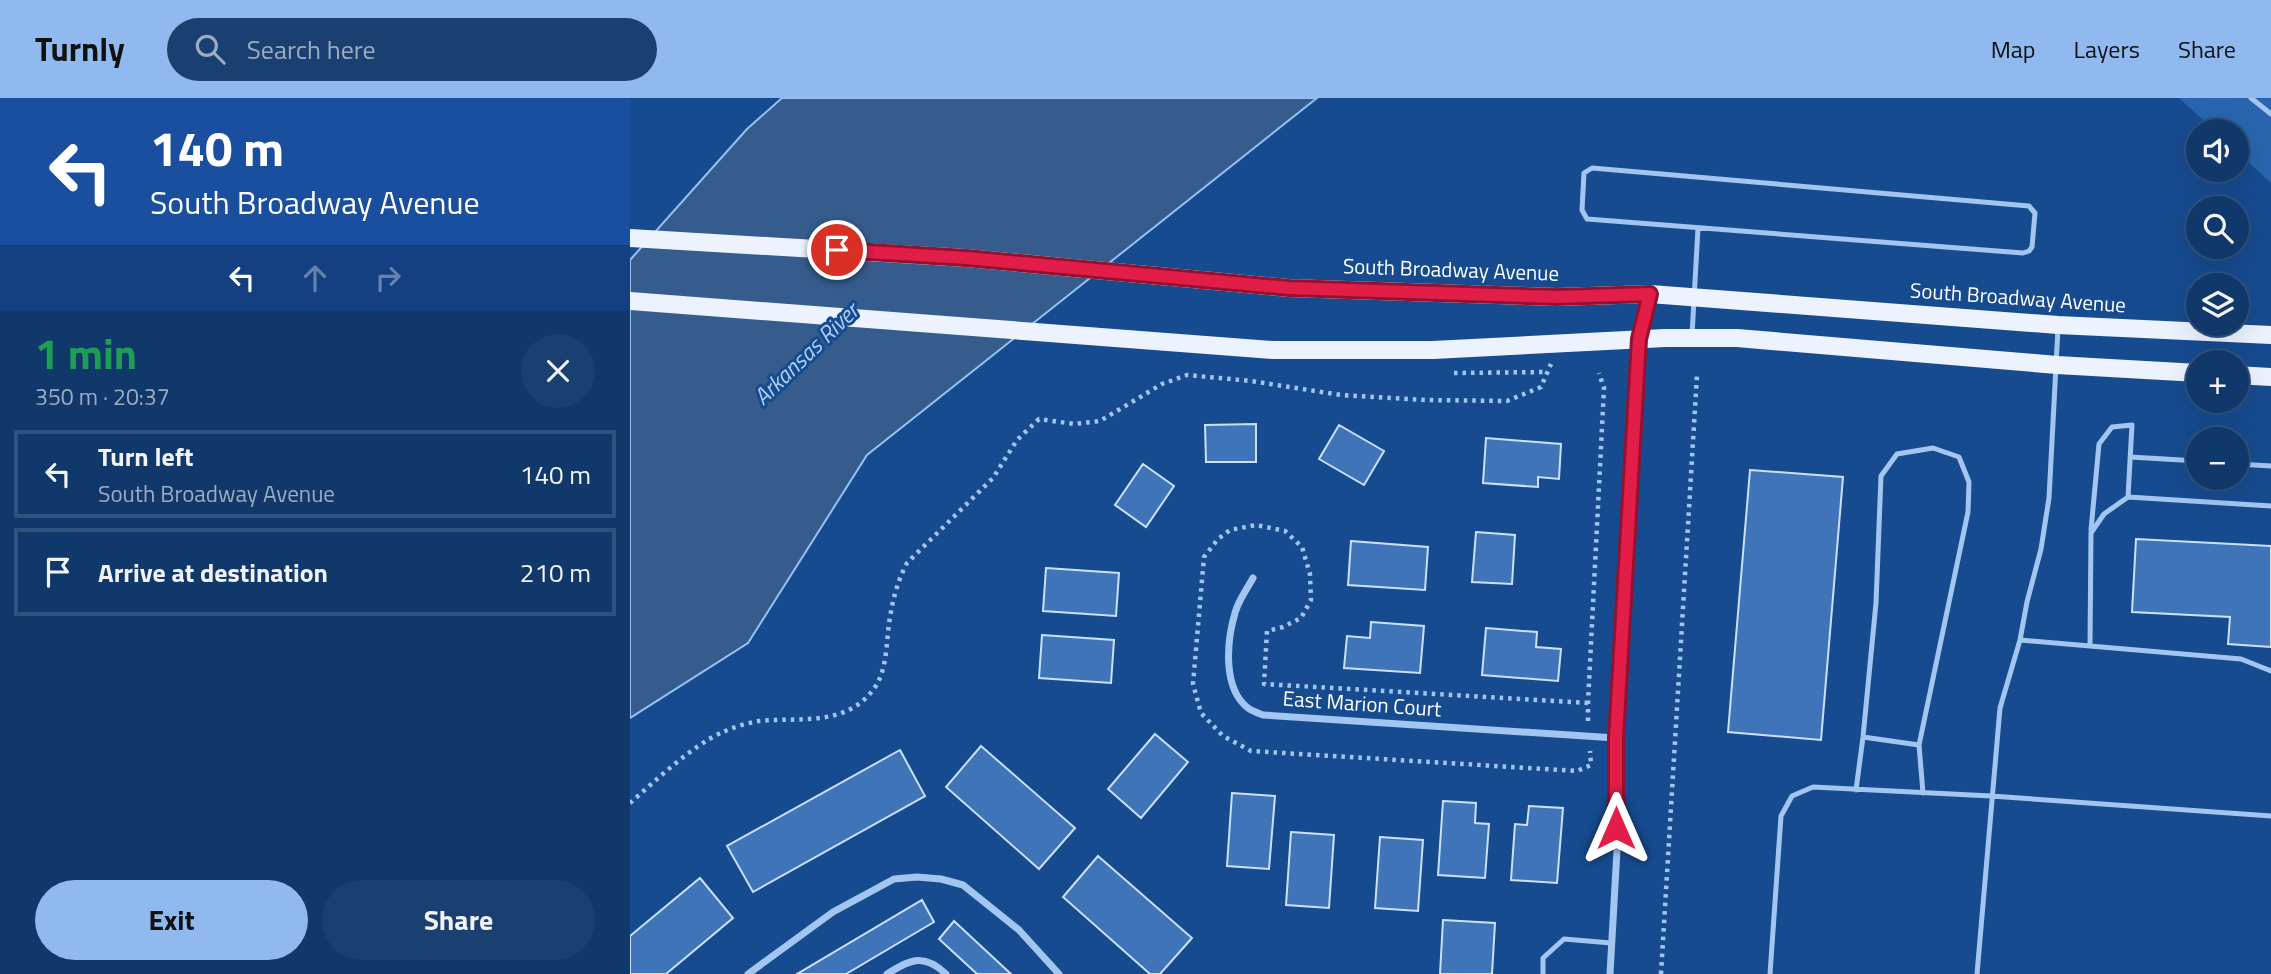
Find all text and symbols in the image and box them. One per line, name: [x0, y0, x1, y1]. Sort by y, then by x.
search box: [167, 18, 657, 81]
text: Turnly: [35, 24, 125, 74]
icon: search: [191, 30, 229, 68]
text: Search here: [247, 30, 376, 69]
text: Map: [1991, 31, 2036, 67]
text: Layers: [2074, 31, 2140, 67]
text: Share: [2178, 31, 2236, 67]
text: 140 m: [150, 110, 284, 185]
map controls: [2186, 119, 2249, 490]
button: sound: [2186, 119, 2249, 182]
icon: left: [35, 126, 126, 217]
text: South Broadway Avenue: [150, 178, 480, 226]
button: search: [2186, 196, 2249, 259]
pin: [807, 220, 867, 280]
icon: arrive: [818, 231, 856, 269]
street label: South Broadway Avenue: [1342, 249, 1560, 289]
icon: left: [223, 259, 261, 297]
icon: ahead: [296, 259, 334, 297]
icon: right: [369, 259, 407, 297]
street label: South Broadway Avenue: [1909, 273, 2127, 321]
button: layers: [2186, 273, 2249, 336]
water label: Arkansas River: [745, 292, 868, 413]
text: 1 min: [35, 321, 137, 385]
button: close: [521, 334, 595, 408]
button: +: [2186, 350, 2249, 413]
text: 350 m · 20:37: [35, 379, 170, 414]
button: −: [2186, 427, 2249, 490]
text: Turn left: [98, 437, 193, 476]
icon: left: [39, 455, 77, 493]
text: 140 m: [520, 455, 591, 494]
text: South Broadway Avenue: [98, 476, 335, 511]
icon: arrive: [39, 553, 77, 591]
text: Arrive at destination: [98, 553, 328, 592]
text: 210 m: [520, 553, 591, 592]
street label: East Marion Court: [1282, 681, 1443, 725]
position arrow: [1579, 791, 1653, 865]
button: Exit: [35, 880, 308, 960]
button: Share: [322, 880, 595, 960]

